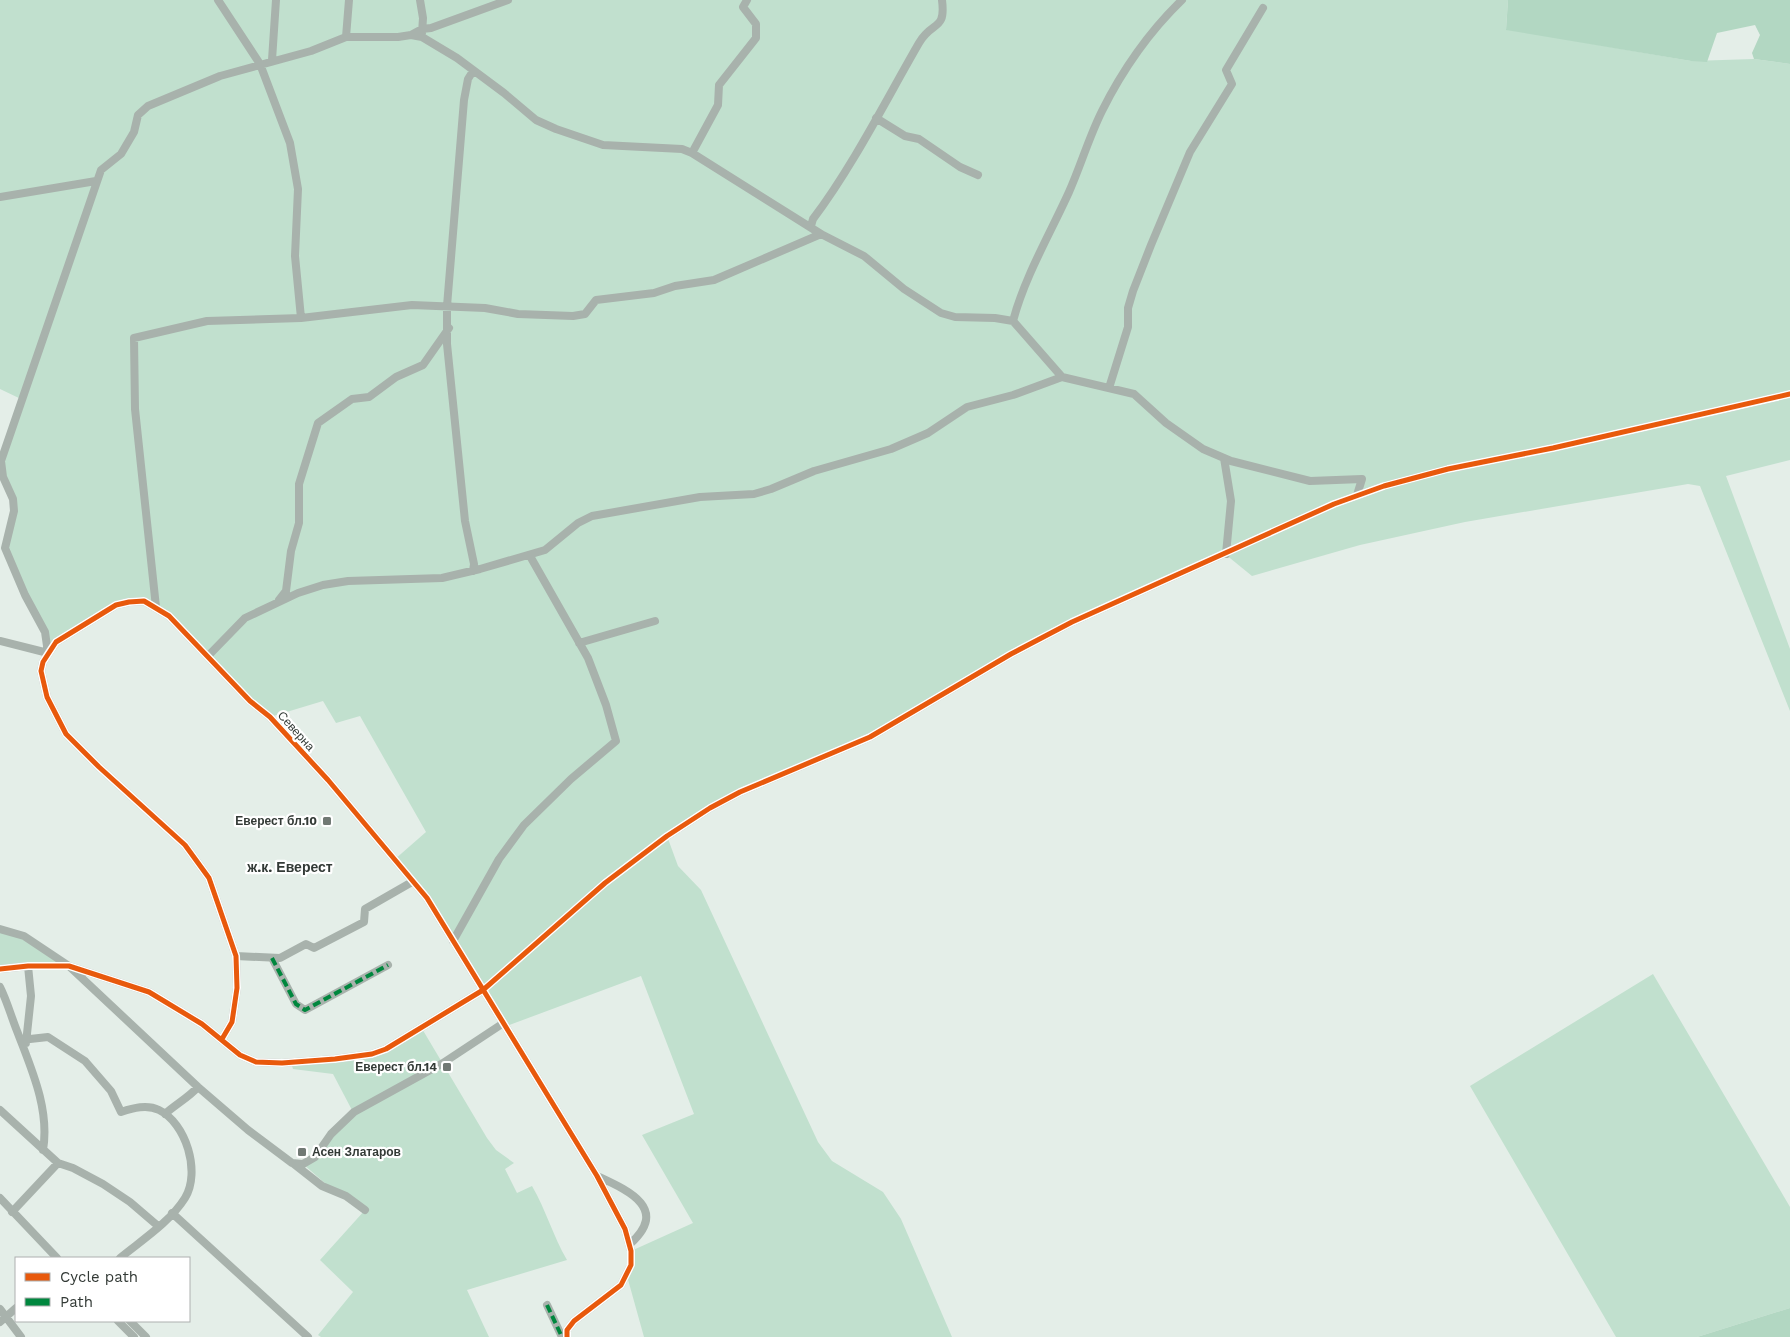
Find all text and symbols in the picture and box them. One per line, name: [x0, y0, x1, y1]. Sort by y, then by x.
street label: Северна: [275, 708, 318, 754]
place label: Еверест бл.10: [235, 814, 317, 828]
marker: Еверест бл.10: [321, 815, 333, 827]
district label: ж.к. Еверест: [246, 859, 333, 875]
place label: Еверест бл.14: [355, 1060, 437, 1074]
marker: Еверест бл.14: [441, 1061, 453, 1073]
place label: Асен Златаров: [312, 1145, 401, 1159]
marker: Асен Златаров: [296, 1146, 308, 1158]
legend: [15, 1257, 190, 1322]
text: Cycle path: [60, 1268, 138, 1286]
text: Path: [60, 1293, 93, 1311]

